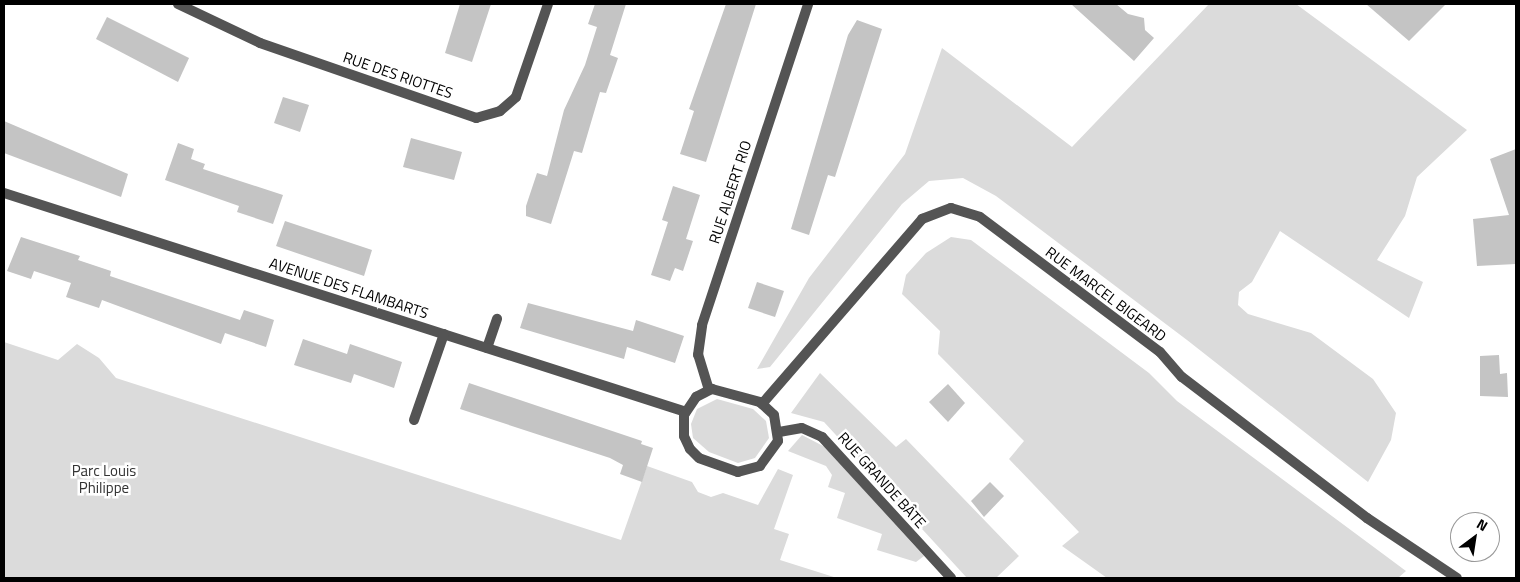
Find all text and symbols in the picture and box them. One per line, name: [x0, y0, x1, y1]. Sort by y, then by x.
street label: RUE DES RIOTTES: [341, 48, 455, 102]
street label: RUE ALBERT RIO: [705, 138, 755, 246]
street label: RUE MARCEL BIGEARD: [1042, 243, 1170, 345]
street label: AVENUE DES FLAMBARTS: [267, 254, 431, 322]
street label: RUE GRANDE BÂTE: [834, 428, 930, 532]
park label: Parc Louis Philippe: [72, 461, 136, 496]
north arrow: [1450, 512, 1500, 562]
text: N: [1473, 513, 1492, 536]

